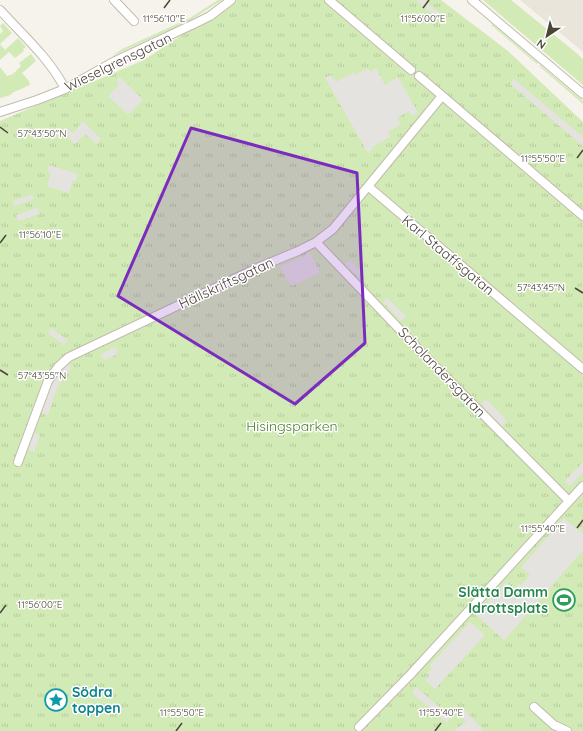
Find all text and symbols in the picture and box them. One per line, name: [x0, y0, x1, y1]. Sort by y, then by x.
text: 11°56'10"E: [143, 12, 186, 25]
text: 11°56'00"E: [401, 12, 446, 25]
north arrow: [527, 16, 567, 56]
street label: Wieselgrensgatan: [62, 28, 174, 96]
text: N: [534, 36, 549, 52]
text: 57°43'50"N: [18, 127, 66, 140]
text: 11°55'50"E: [521, 152, 566, 165]
street label: Karl Staaffsgatan: [398, 211, 498, 299]
text: 11°56'10"E: [19, 228, 62, 241]
street label: Hällskriftsgatan: [176, 253, 276, 313]
text: 57°43'45"N: [517, 281, 565, 294]
street label: Scholandersgatan: [394, 323, 490, 421]
text: 57°43'55"N: [18, 369, 66, 382]
park label: Hisingsparken: [246, 417, 338, 435]
text: 11°55'40"E: [521, 522, 565, 535]
place label: Slätta Damm Idrottsplats: [458, 583, 548, 617]
sports icon: Slätta Damm Idrottsplats: [551, 587, 577, 613]
text: 11°56'00"E: [18, 598, 63, 611]
place label: Södra toppen: [72, 683, 121, 717]
place icon: Södra toppen: [43, 687, 69, 713]
text: 11°55'50"E: [160, 706, 205, 719]
text: 11°55'40"E: [419, 706, 463, 719]

